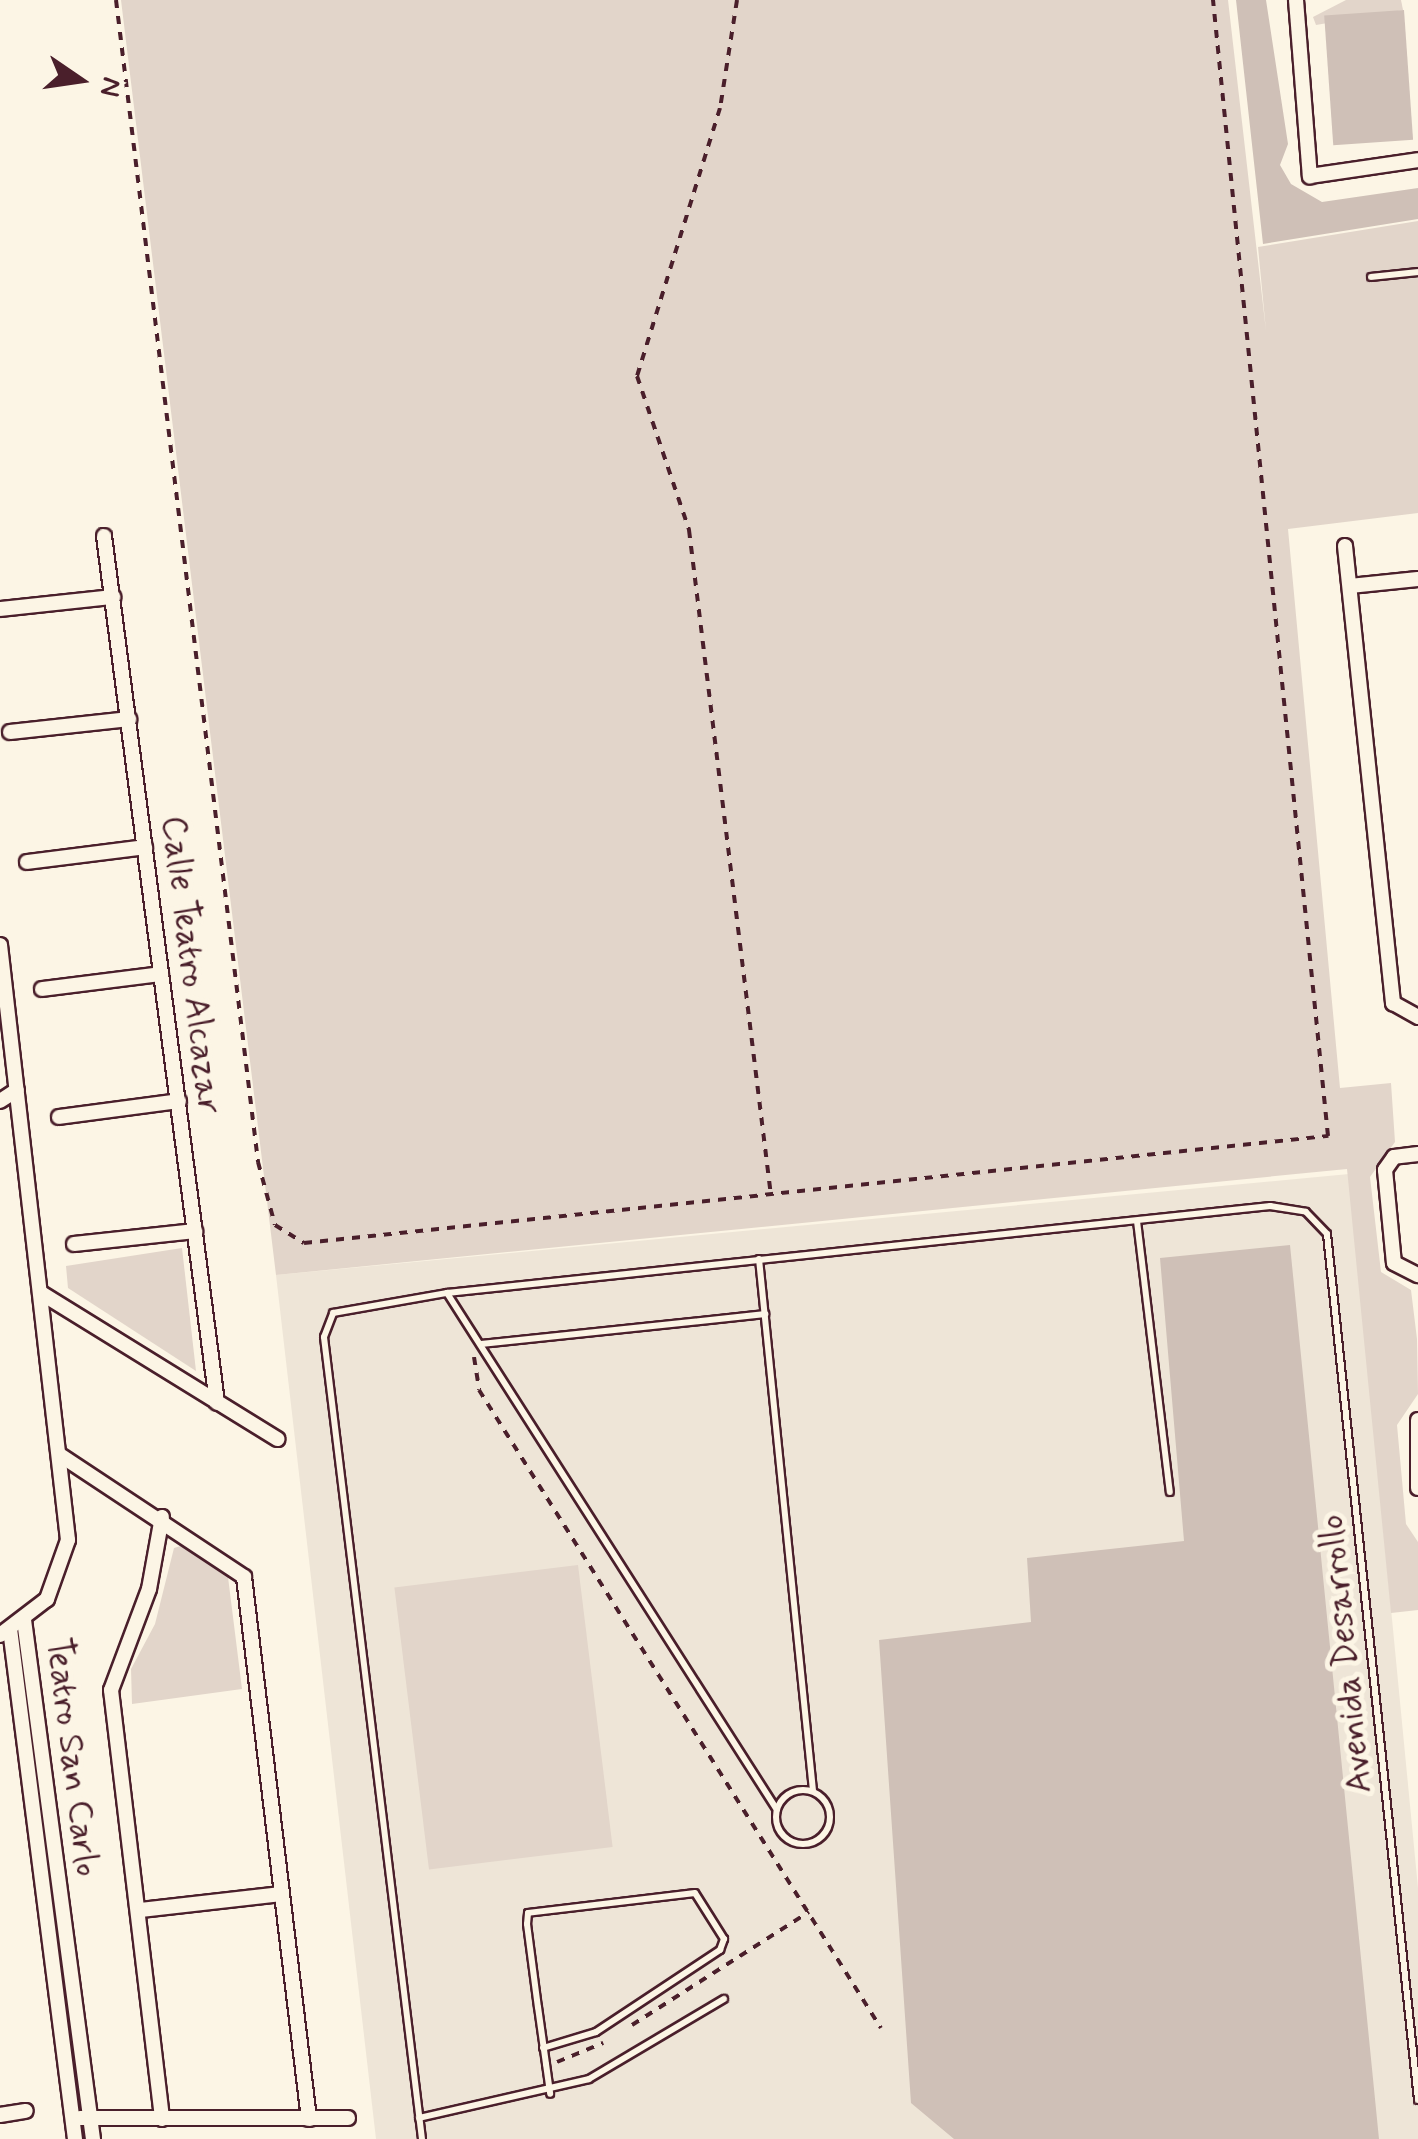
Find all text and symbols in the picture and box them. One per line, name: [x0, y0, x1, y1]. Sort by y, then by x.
north arrow: [30, 30, 130, 130]
text: N: [90, 74, 130, 100]
street label: Calle Teatro Alcazar: [152, 813, 230, 1117]
street label: Avenida Desarrollo: [1311, 1515, 1381, 1793]
street label: Teatro San Carlo: [36, 1634, 108, 1880]

